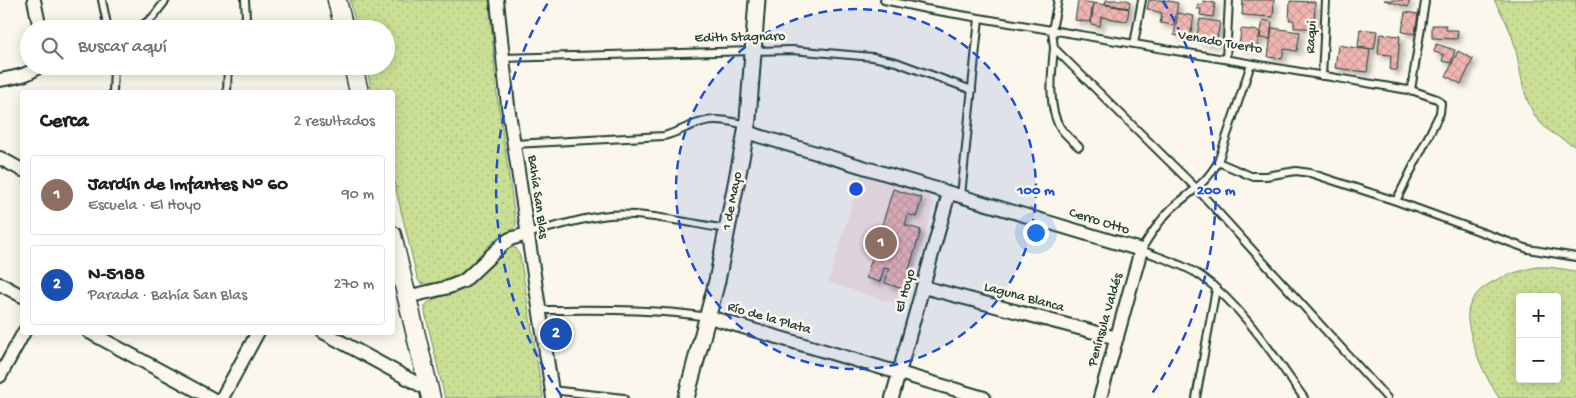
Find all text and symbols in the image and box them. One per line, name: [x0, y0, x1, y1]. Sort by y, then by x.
search box: [20, 20, 395, 75]
street label: Raqui: [1303, 20, 1321, 54]
street label: Venado Tuerto: [1176, 27, 1263, 59]
street label: Edith Stagnaro: [694, 29, 786, 47]
icon: search: [38, 34, 66, 62]
text: Buscar aquí: [78, 36, 167, 59]
text: Cerca: [40, 110, 88, 135]
text: 2 resultados: [294, 113, 375, 132]
street label: Bahía San Blas: [523, 153, 551, 241]
street label: 1 de Mayo: [719, 170, 747, 233]
text: Jardín de Imfantes N° 60: [88, 174, 288, 197]
centre of rings: [847, 180, 865, 198]
text: 100 m: [1016, 182, 1055, 200]
text: 200 m: [1197, 182, 1236, 200]
text: 1: [54, 186, 60, 205]
text: 90 m: [342, 186, 374, 205]
text: Escuela · El Hoyo: [88, 197, 201, 216]
street label: Cerro Otto: [1067, 205, 1131, 239]
your location: [1023, 220, 1049, 246]
pin: 1: [865, 224, 897, 262]
text: N-5188: [88, 264, 145, 287]
street label: El Hoyo: [892, 267, 920, 315]
street label: Península Valdés: [1084, 271, 1128, 370]
text: 2: [53, 276, 61, 295]
text: 270 m: [334, 276, 374, 295]
street label: Laguna Blanca: [982, 279, 1067, 317]
text: Parada · Bahía San Blas: [88, 287, 247, 306]
map controls: [1516, 293, 1561, 383]
button: +: [1516, 293, 1561, 338]
street label: Río de la Plata: [725, 299, 814, 339]
pin: 2: [540, 315, 572, 353]
button: −: [1516, 338, 1561, 383]

